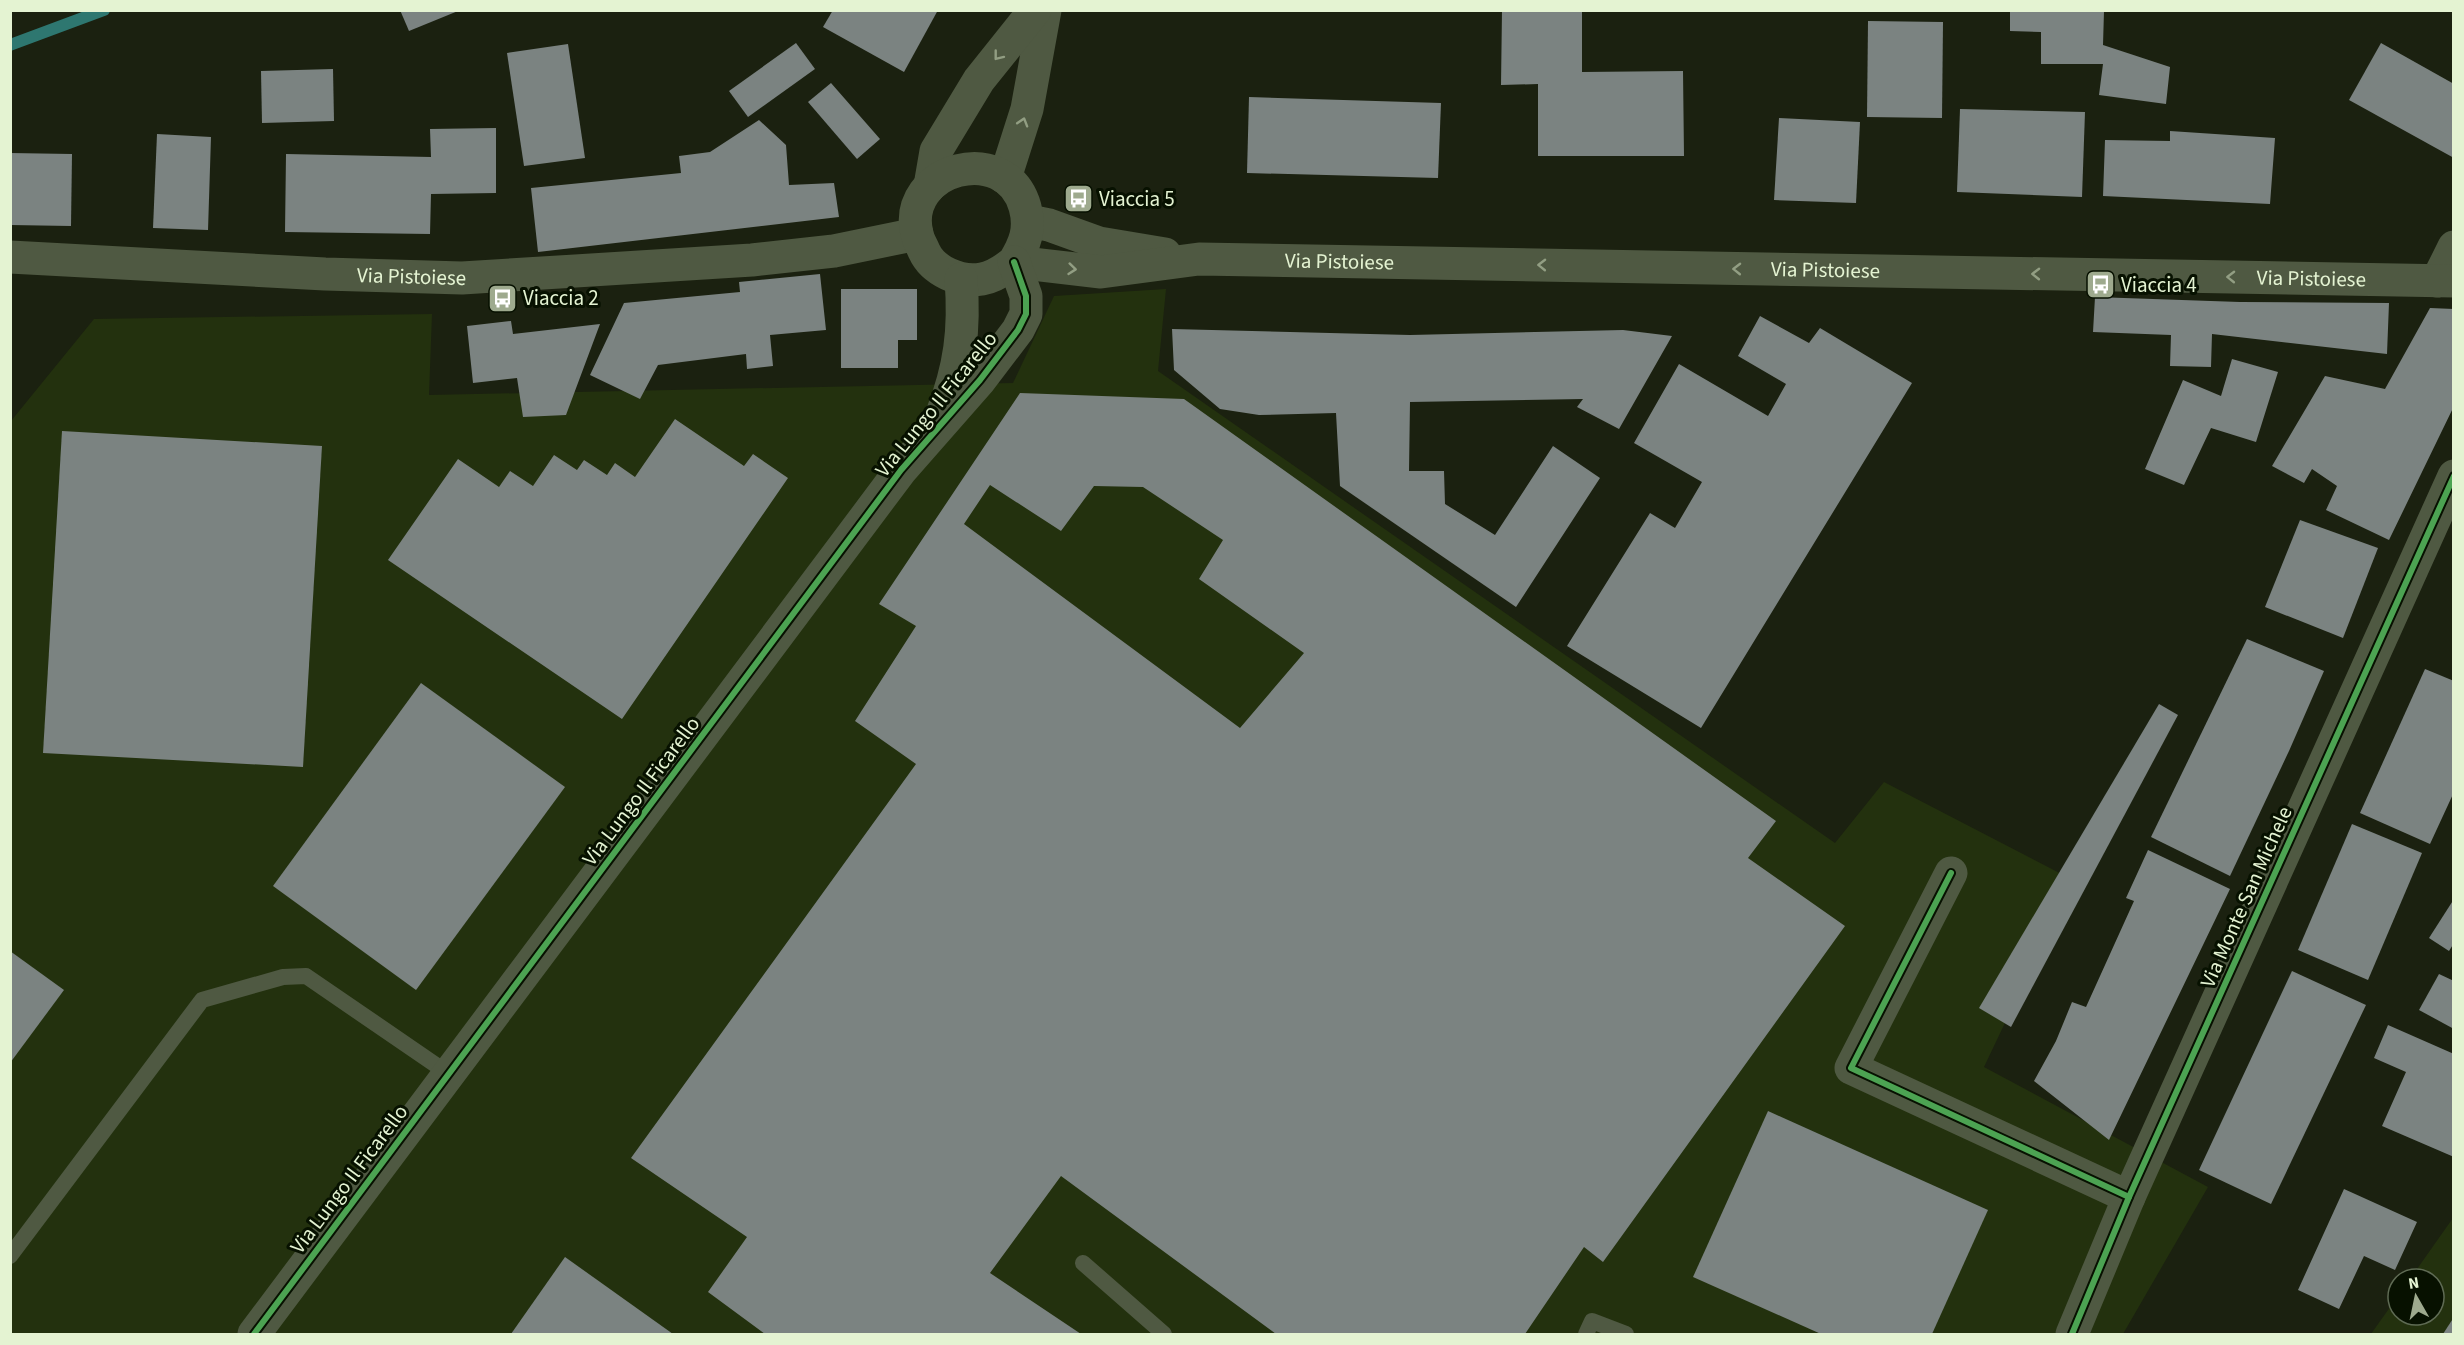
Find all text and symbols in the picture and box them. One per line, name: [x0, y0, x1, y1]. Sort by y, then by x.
one-way arrow: [995, 50, 1006, 61]
one-way arrow: [1015, 117, 1028, 128]
bus stop icon: Viaccia 5: [1062, 183, 1094, 215]
place label: Viaccia 5: [1099, 184, 1175, 214]
street label: Via Pistoiese: [1285, 246, 1394, 277]
street label: Via Pistoiese: [1770, 254, 1880, 286]
one-way arrow: [1537, 259, 1546, 272]
street label: Via Pistoiese: [356, 260, 467, 293]
one-way arrow: [1067, 262, 1076, 275]
one-way arrow: [1732, 263, 1741, 275]
street label: Via Pistoiese: [2256, 263, 2366, 294]
one-way arrow: [2032, 268, 2041, 280]
bus stop icon: Viaccia 4: [2084, 269, 2116, 301]
place label: Viaccia 4: [2121, 270, 2197, 300]
one-way arrow: [2227, 271, 2236, 283]
bus stop icon: Viaccia 2: [486, 282, 518, 314]
place label: Viaccia 2: [523, 283, 599, 313]
street label: Via Lungo Il Ficarello: [868, 325, 1004, 483]
street label: Via Lungo Il Ficarello: [575, 710, 707, 872]
street label: Via Monte San Michele: [2193, 802, 2299, 992]
street label: Via Lungo Il Ficarello: [283, 1098, 415, 1260]
north arrow: [2386, 1267, 2446, 1327]
text: N: [2407, 1271, 2421, 1295]

